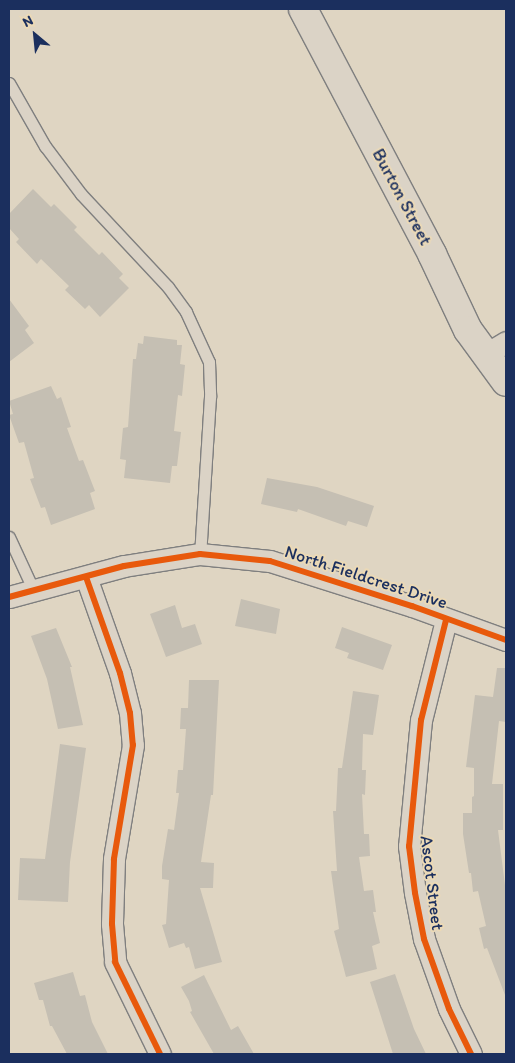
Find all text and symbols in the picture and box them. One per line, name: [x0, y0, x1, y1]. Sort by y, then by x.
north arrow: [10, 10, 60, 60]
text: N: [20, 12, 36, 31]
street label: Burton Street: [367, 145, 437, 249]
street label: North Fieldcrest Drive: [282, 541, 450, 613]
street label: Ascot Street: [415, 834, 449, 932]

